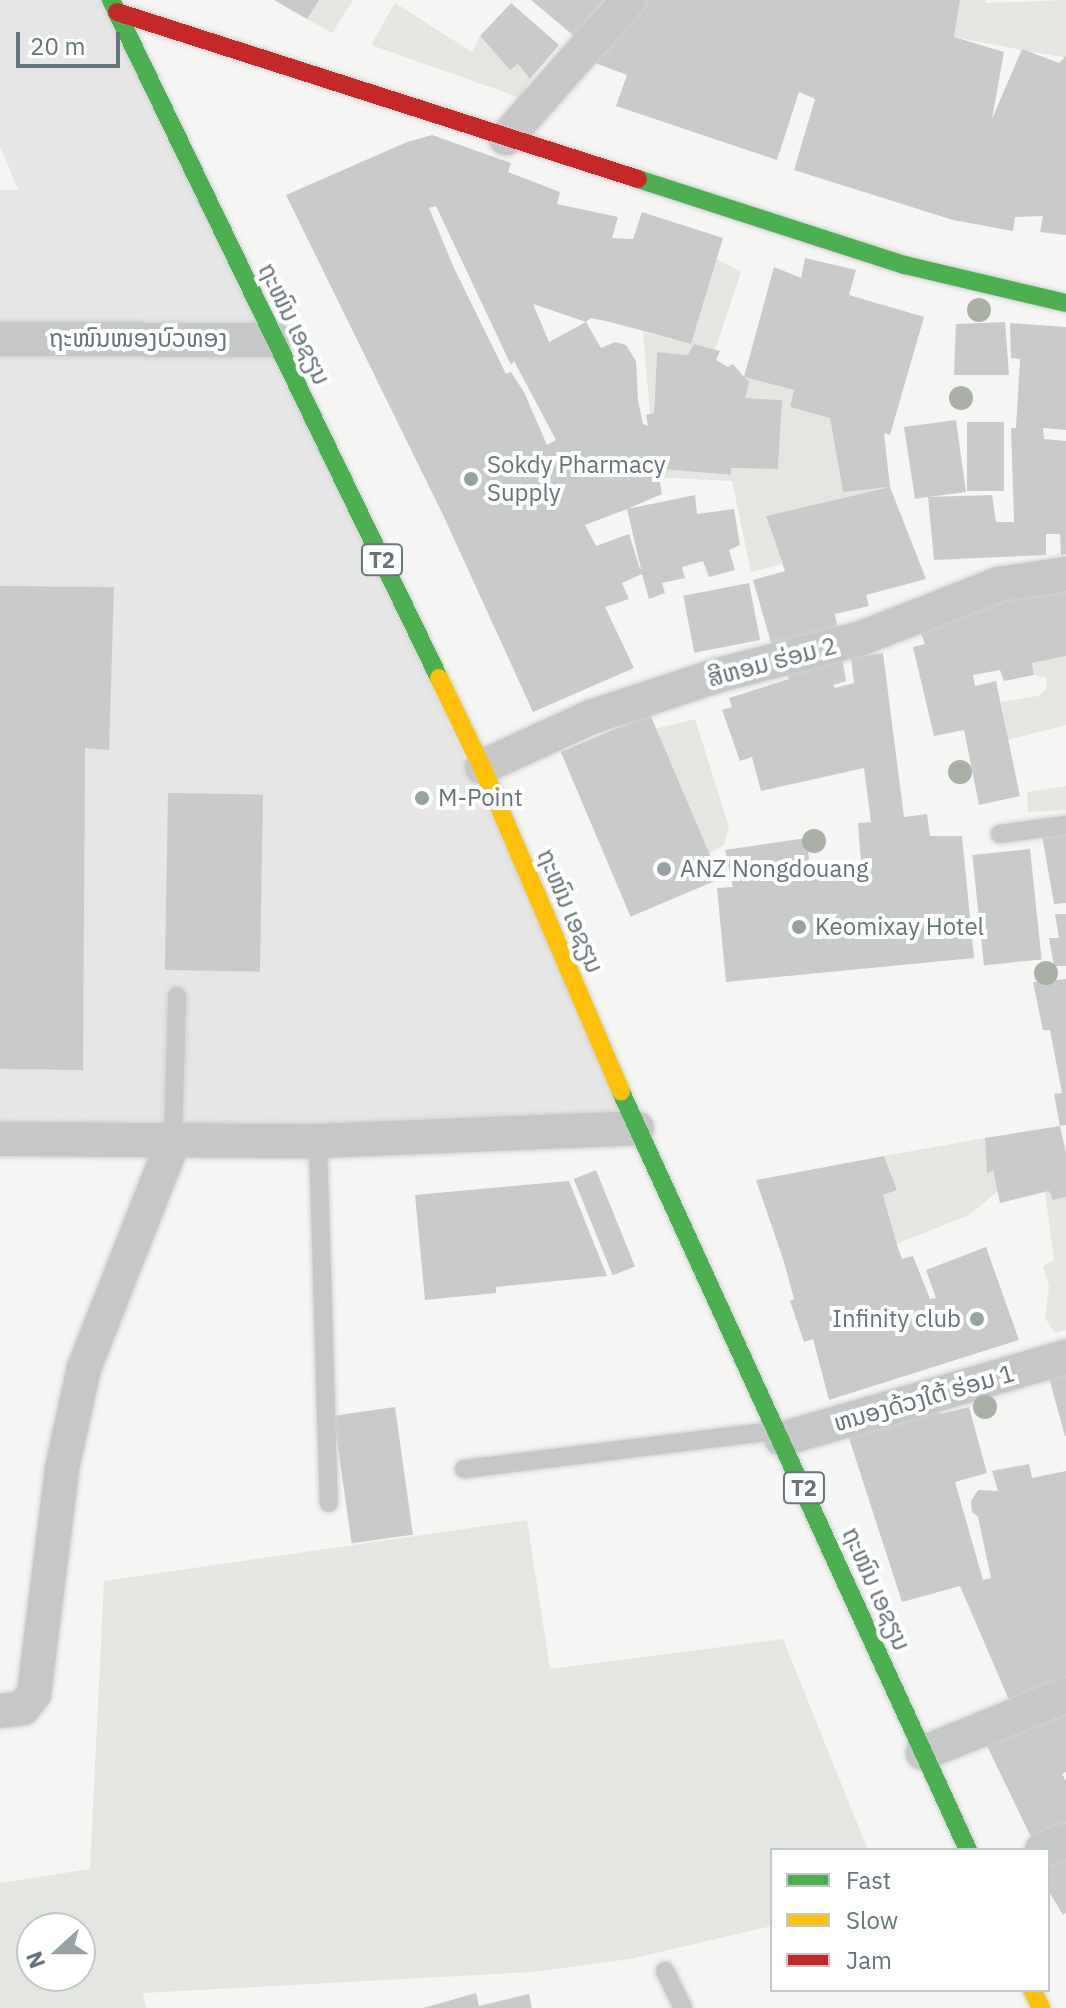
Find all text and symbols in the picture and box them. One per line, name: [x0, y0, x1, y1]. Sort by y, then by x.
scale bar: [20, 16, 124, 66]
text: 20 m: [30, 30, 85, 62]
street label: ຖະໜົນ ເອຊຽນ: [252, 258, 336, 390]
street label: ຖະໜົນໜອງບົວທອງ: [49, 325, 227, 353]
place label: Sokdy Pharmacy Supply: [487, 451, 666, 507]
marker: Sokdy Pharmacy Supply: [462, 470, 480, 488]
road number: T2: [360, 542, 404, 578]
street label: ສີຫອມ ຮ່ອມ 2: [704, 631, 840, 693]
place label: M-Point: [438, 784, 523, 812]
marker: M-Point: [413, 789, 431, 807]
street label: ຖະໜົນ ເອຊຽນ: [531, 844, 609, 978]
place label: ANZ Nongdouang: [680, 855, 869, 883]
marker: ANZ Nongdouang: [655, 860, 673, 878]
place label: Keomixay Hotel: [815, 913, 984, 941]
marker: Keomixay Hotel: [790, 918, 808, 936]
place label: Infinity club: [832, 1305, 961, 1333]
marker: Infinity club: [968, 1310, 986, 1328]
street label: ຫນອງດ້ວງໃຕ້ ຮ່ອມ 1: [830, 1358, 1018, 1438]
road number: T2: [782, 1470, 826, 1506]
street label: ຖະໜົນ ເອຊຽນ: [836, 1523, 916, 1655]
legend: [770, 1848, 1050, 1992]
text: Fast: [846, 1864, 891, 1896]
text: Slow: [846, 1904, 898, 1936]
north arrow: [16, 1912, 96, 1992]
text: Jam: [846, 1944, 892, 1976]
text: N: [19, 1947, 51, 1973]

